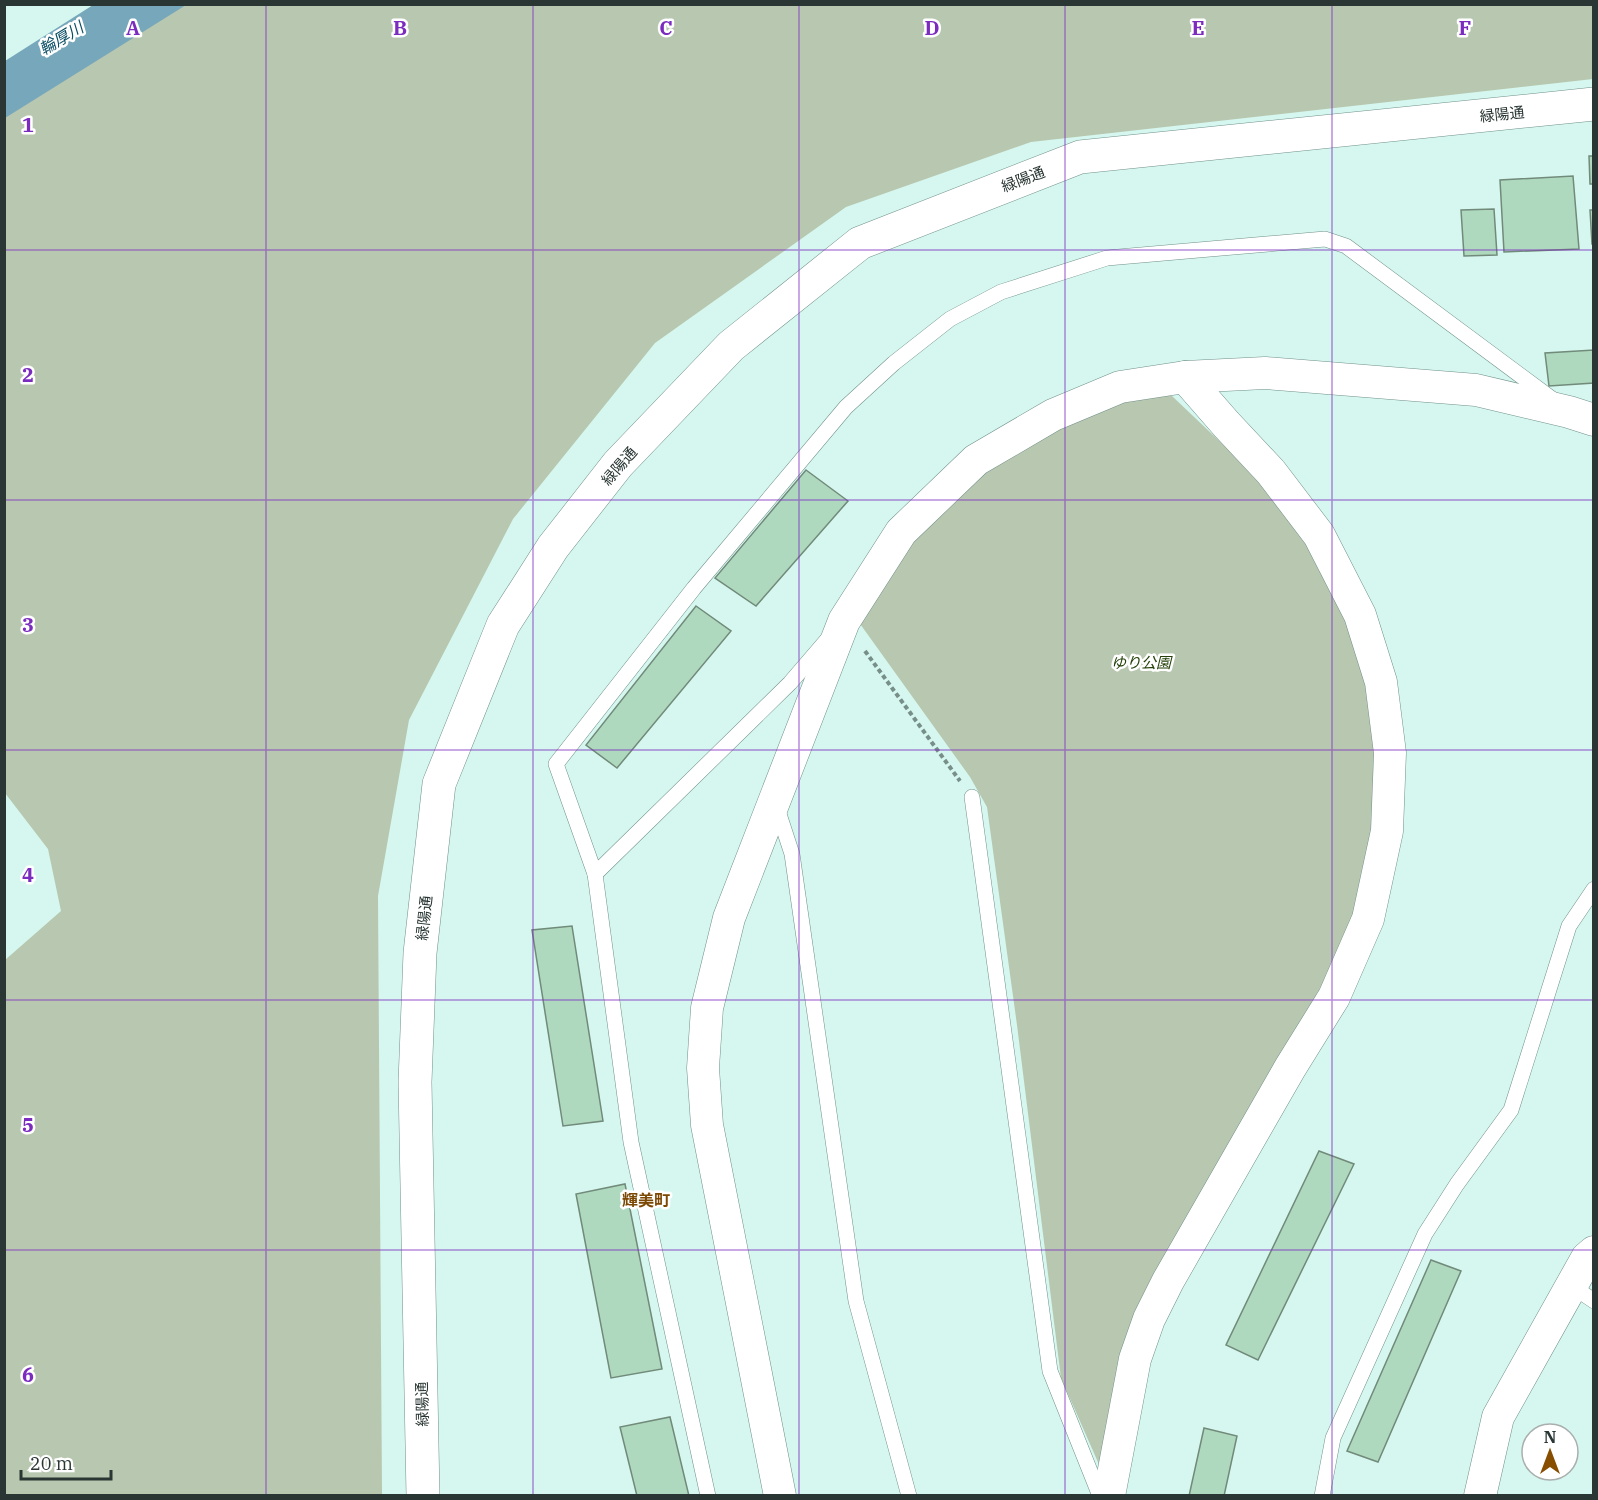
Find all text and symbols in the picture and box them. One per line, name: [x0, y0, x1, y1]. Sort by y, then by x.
text: A: [126, 14, 140, 41]
text: B: [393, 14, 407, 41]
text: C: [659, 14, 673, 41]
text: D: [924, 14, 940, 41]
text: E: [1191, 14, 1205, 41]
text: F: [1459, 14, 1471, 41]
water label: 輪厚川: [35, 16, 88, 59]
street label: 緑陽通: [1479, 102, 1525, 126]
text: 1: [22, 111, 34, 138]
street label: 緑陽通: [999, 162, 1047, 196]
text: 2: [22, 361, 34, 388]
street label: 緑陽通: [597, 443, 641, 489]
text: 3: [22, 611, 34, 638]
park label: ゆり公園: [1111, 653, 1173, 672]
text: 4: [22, 861, 34, 888]
street label: 緑陽通: [412, 895, 436, 941]
text: 5: [22, 1111, 34, 1138]
district label: 輝美町: [622, 1190, 670, 1210]
text: 6: [22, 1361, 34, 1388]
street label: 緑陽通: [412, 1381, 432, 1427]
north arrow: [1520, 1422, 1580, 1482]
text: N: [1544, 1427, 1556, 1447]
scale bar: [21, 1443, 111, 1481]
text: 20 m: [30, 1452, 73, 1475]

